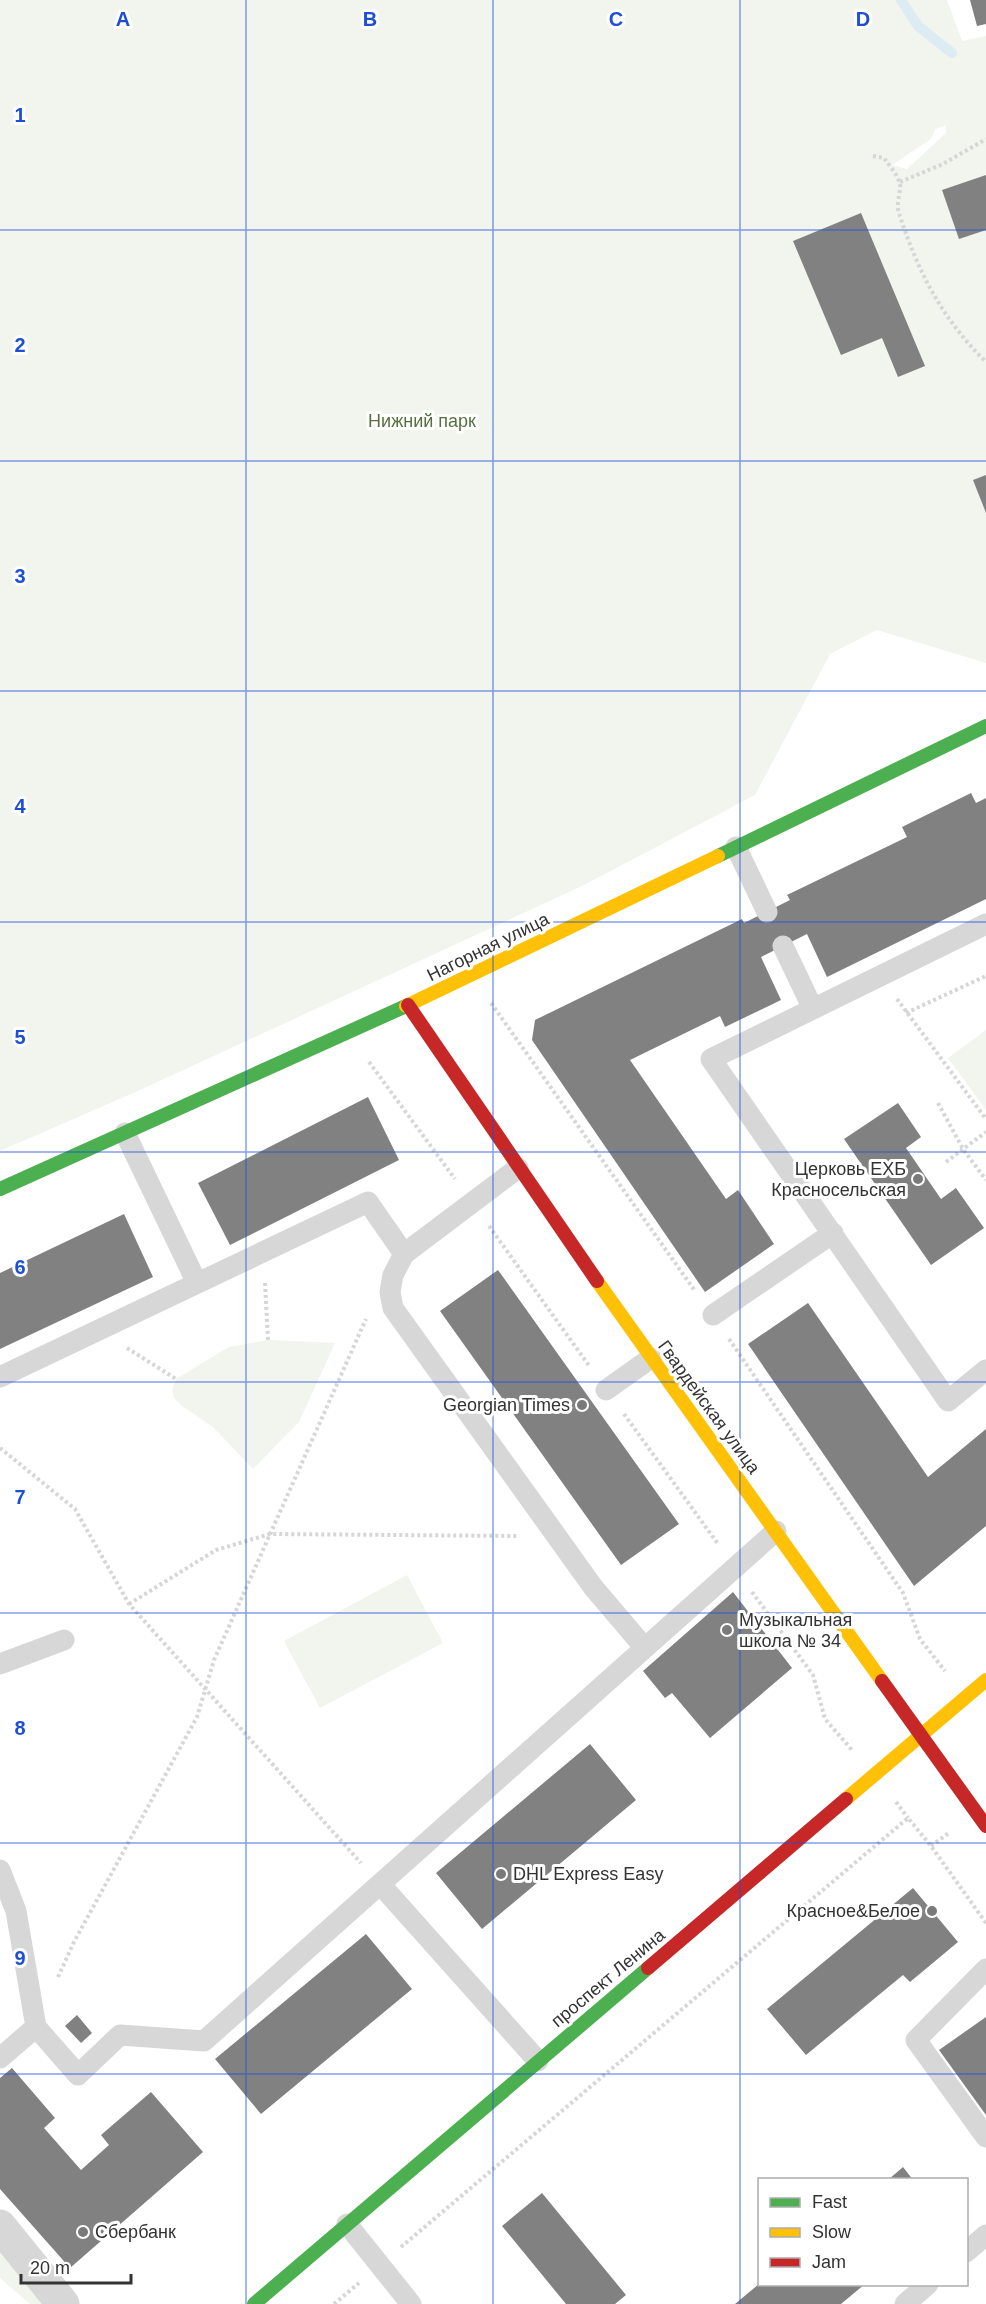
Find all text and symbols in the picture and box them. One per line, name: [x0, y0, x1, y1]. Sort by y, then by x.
text: A: [116, 8, 130, 30]
text: B: [363, 8, 377, 30]
text: C: [609, 8, 623, 30]
text: D: [856, 8, 870, 30]
text: 1: [14, 104, 26, 126]
text: 2: [14, 334, 26, 356]
park label: Нижний парк: [368, 411, 476, 431]
text: 3: [14, 565, 26, 587]
text: 4: [14, 795, 26, 817]
street label: Нагорная улица: [424, 908, 553, 985]
text: 5: [14, 1026, 26, 1048]
place label: Церковь ЕХБ Красносельская: [771, 1159, 906, 1200]
marker: Церковь ЕХБ Красносельская: [911, 1172, 925, 1186]
text: 6: [14, 1256, 26, 1278]
street label: Гвардейская улица: [654, 1336, 765, 1478]
place label: Georgian Times: [443, 1395, 570, 1415]
marker: Georgian Times: [575, 1398, 589, 1412]
text: 7: [14, 1486, 26, 1508]
place label: Музыкальная школа № 34: [739, 1610, 852, 1651]
marker: Музыкальная школа № 34: [720, 1623, 734, 1637]
text: 8: [14, 1717, 26, 1739]
place label: DHL Express Easy: [513, 1864, 663, 1884]
marker: DHL Express Easy: [494, 1867, 508, 1881]
place label: Красное&Белое: [787, 1901, 920, 1921]
marker: Красное&Белое: [925, 1904, 939, 1918]
street label: проспект Ленина: [547, 1924, 669, 2031]
text: 9: [14, 1947, 26, 1969]
legend: [758, 2178, 968, 2286]
text: Fast: [812, 2192, 847, 2212]
place label: Сбербанк: [95, 2222, 176, 2242]
text: Slow: [812, 2222, 852, 2242]
marker: Сбербанк: [76, 2225, 90, 2239]
scale bar: [21, 2247, 130, 2285]
text: Jam: [812, 2252, 846, 2272]
text: 20 m: [30, 2258, 70, 2278]

